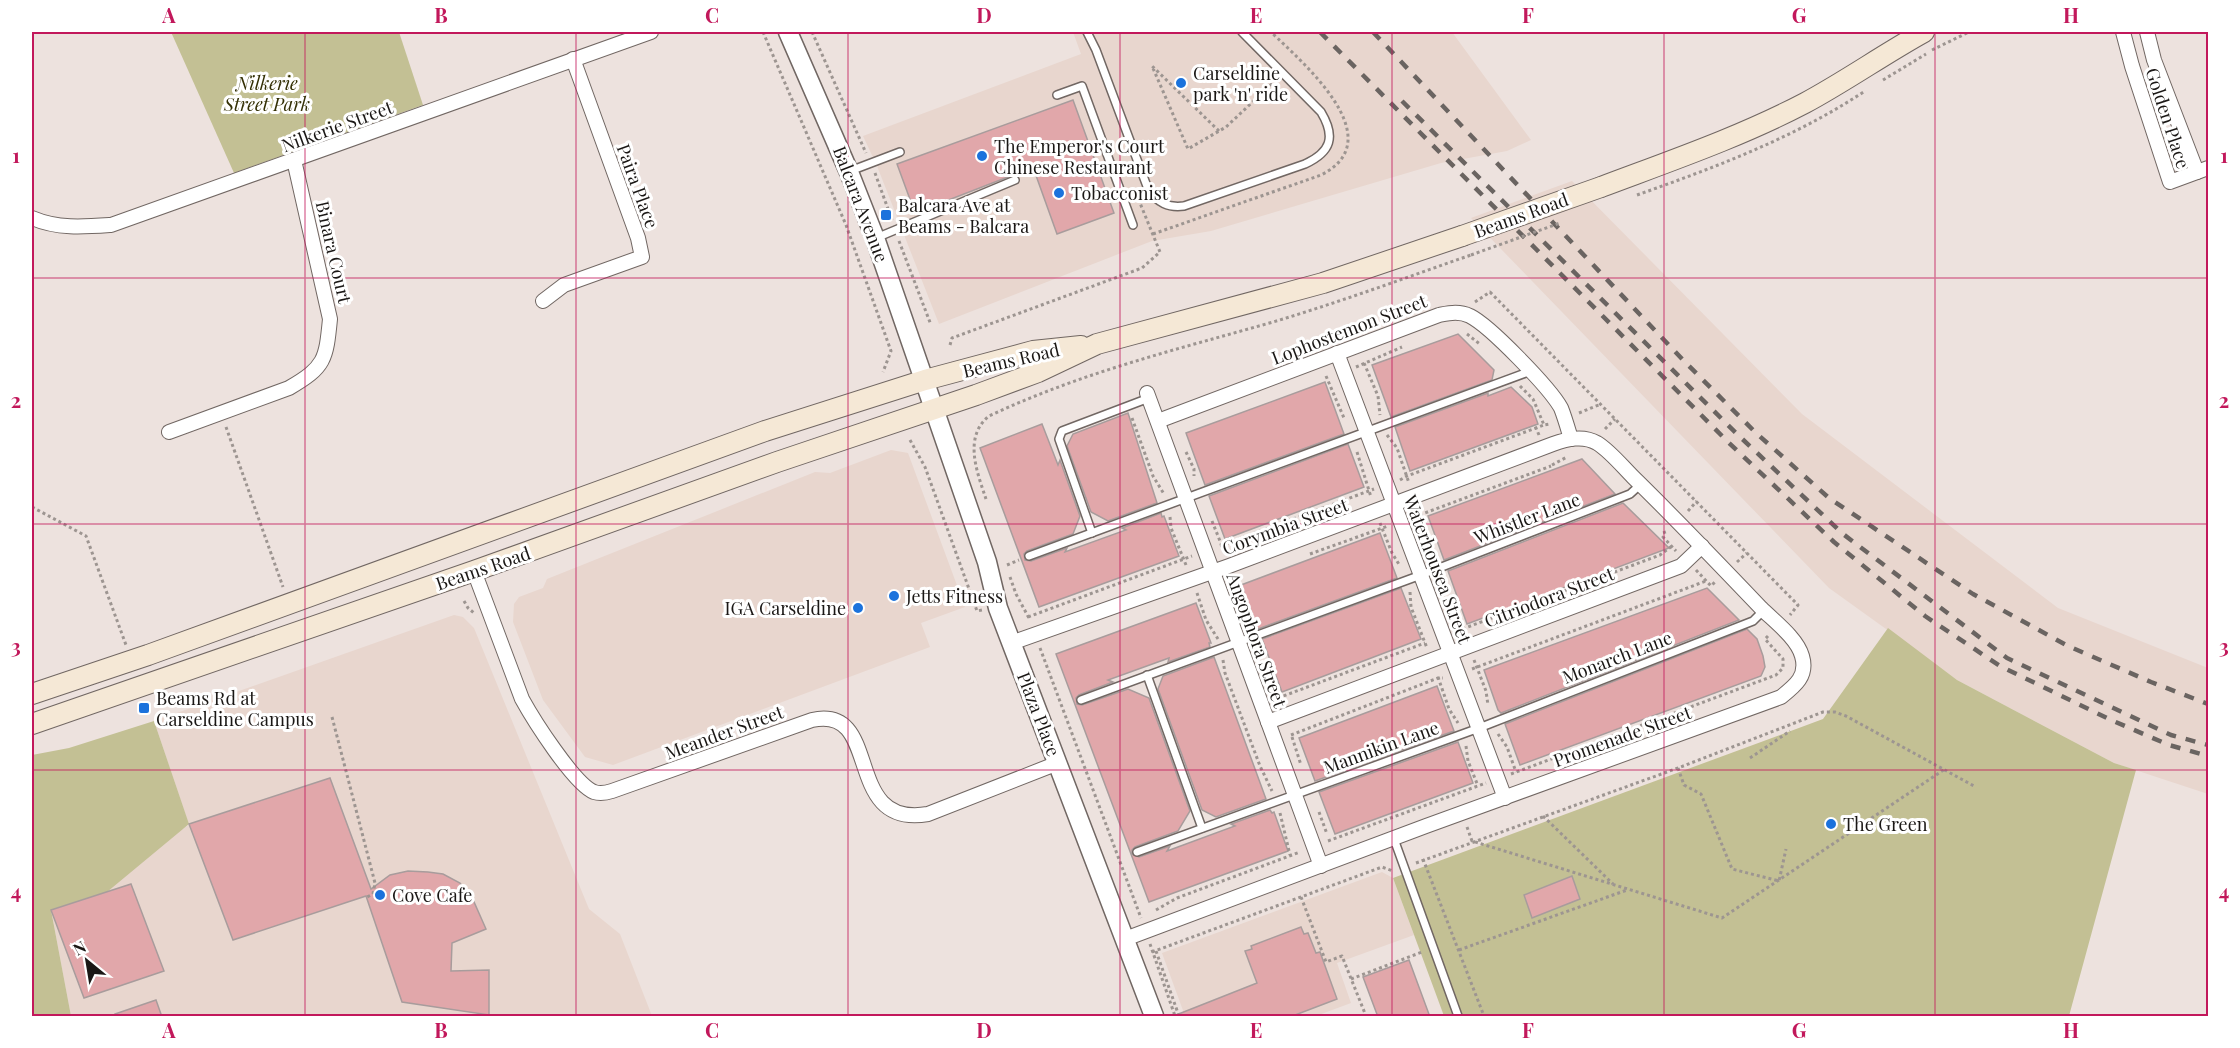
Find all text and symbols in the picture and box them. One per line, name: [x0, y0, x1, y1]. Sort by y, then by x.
text: A: [161, 1, 176, 28]
text: B: [434, 1, 448, 28]
text: C: [705, 1, 719, 28]
text: D: [976, 1, 992, 28]
text: E: [1250, 1, 1262, 28]
text: F: [1522, 1, 1534, 28]
text: G: [1792, 1, 1807, 28]
text: H: [2063, 1, 2079, 28]
place label: Carseldine park 'n' ride: [1193, 61, 1288, 106]
street label: Golden Place: [2140, 65, 2196, 171]
park label: Nilkerie Street Park: [223, 71, 310, 116]
marker: Carseldine park 'n' ride: [1174, 76, 1188, 90]
street label: Nilkerie Street: [278, 95, 396, 157]
place label: The Emperor's Court Chinese Restaurant: [994, 134, 1165, 179]
street label: Paira Place: [612, 140, 664, 232]
text: 1: [12, 141, 20, 168]
text: 1: [2220, 141, 2228, 168]
street label: Balcara Avenue: [828, 142, 894, 266]
marker: The Emperor's Court Chinese Restaurant: [975, 149, 989, 163]
place label: Tobacconist: [1071, 181, 1169, 205]
marker: Tobacconist: [1052, 186, 1066, 200]
street label: Beams Road: [1470, 187, 1572, 243]
place label: Balcara Ave at Beams - Balcara: [898, 193, 1029, 238]
street label: Binara Court: [311, 198, 358, 306]
marker: Balcara Ave at Beams - Balcara: [879, 208, 893, 222]
street label: Lophostemon Street: [1268, 288, 1431, 370]
street label: Beams Road: [960, 337, 1062, 383]
text: 2: [11, 386, 21, 413]
text: 2: [2219, 386, 2229, 413]
street label: Whistler Lane: [1469, 487, 1584, 550]
street label: Waterhousea Street: [1398, 490, 1478, 647]
street label: Corymbia Street: [1219, 492, 1352, 560]
street label: Beams Road: [432, 540, 534, 595]
street label: Citriodora Street: [1481, 561, 1618, 633]
street label: Angophora Street: [1221, 568, 1293, 711]
place label: Jetts Fitness: [905, 584, 1003, 608]
marker: Jetts Fitness: [887, 589, 901, 603]
place label: IGA Carseldine: [725, 596, 846, 620]
marker: IGA Carseldine: [851, 601, 865, 615]
street label: Monarch Lane: [1559, 625, 1675, 689]
text: 3: [11, 632, 21, 659]
text: 3: [2219, 632, 2229, 659]
street label: Plaza Place: [1012, 668, 1066, 760]
place label: Beams Rd at Carseldine Campus: [156, 686, 314, 731]
street label: Meander Street: [662, 699, 787, 765]
street label: Promenade Street: [1550, 700, 1695, 772]
marker: Beams Rd at Carseldine Campus: [137, 701, 151, 715]
street label: Mannikin Lane: [1320, 715, 1442, 779]
place label: The Green: [1843, 812, 1928, 836]
marker: The Green: [1824, 817, 1838, 831]
text: 4: [11, 877, 21, 904]
text: 4: [2219, 877, 2229, 904]
place label: Cove Cafe: [392, 883, 472, 907]
marker: Cove Cafe: [373, 888, 387, 902]
north arrow: [57, 931, 117, 991]
text: N: [69, 935, 90, 960]
text: A: [161, 1016, 176, 1043]
text: B: [434, 1016, 448, 1043]
text: C: [705, 1016, 719, 1043]
text: D: [976, 1016, 992, 1043]
text: E: [1250, 1016, 1262, 1043]
text: F: [1522, 1016, 1534, 1043]
text: G: [1792, 1016, 1807, 1043]
text: H: [2063, 1016, 2079, 1043]

